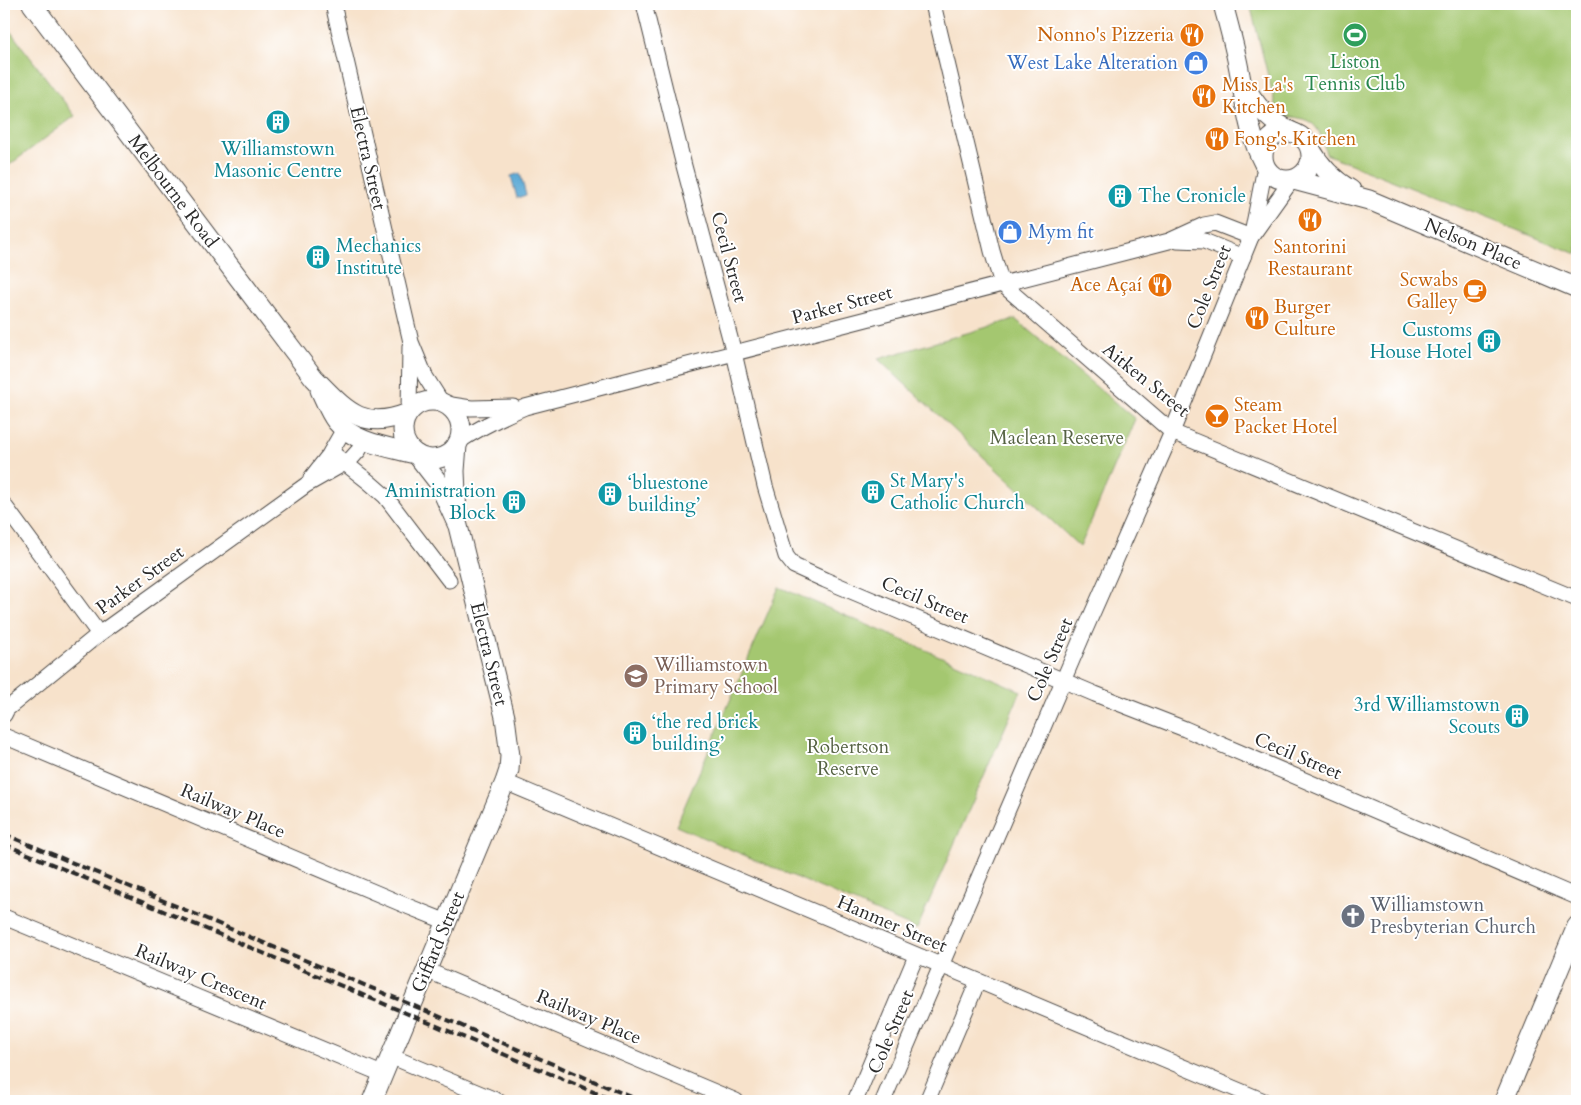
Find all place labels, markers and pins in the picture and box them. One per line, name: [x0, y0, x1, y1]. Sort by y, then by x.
place label: Nonno's Pizzeria: [1037, 22, 1174, 48]
restaurant icon: Nonno's Pizzeria: [1179, 22, 1205, 48]
sports icon: Liston Tennis Club: [1342, 22, 1368, 48]
place label: Liston Tennis Club: [1305, 49, 1405, 97]
place label: West Lake Alteration: [1006, 50, 1178, 76]
shop icon: West Lake Alteration: [1183, 50, 1209, 76]
place label: Miss La's Kitchen: [1222, 72, 1293, 120]
restaurant icon: Miss La's Kitchen: [1191, 83, 1217, 109]
building icon: Williamstown Masonic Centre: [265, 109, 291, 135]
restaurant icon: Fong's Kitchen: [1204, 126, 1230, 152]
place label: Fong's Kitchen: [1234, 126, 1357, 152]
place label: Williamstown Masonic Centre: [214, 136, 342, 184]
building icon: The Cronicle: [1107, 183, 1133, 209]
place label: The Cronicle: [1138, 183, 1246, 209]
restaurant icon: Santorini Restaurant: [1297, 207, 1323, 233]
shop icon: Mym fit: [997, 219, 1023, 245]
place label: Mym fit: [1028, 219, 1094, 245]
place label: Mechanics Institute: [336, 233, 421, 281]
place label: Santorini Restaurant: [1268, 234, 1352, 282]
building icon: Mechanics Institute: [305, 244, 331, 270]
place label: Scwabs Galley: [1400, 267, 1458, 315]
place label: Ace Açaí: [1070, 272, 1142, 298]
restaurant icon: Ace Açaí: [1147, 272, 1173, 298]
cafe icon: Scwabs Galley: [1462, 278, 1488, 304]
place label: Burger Culture: [1274, 294, 1336, 342]
restaurant icon: Burger Culture: [1244, 305, 1270, 331]
place label: Customs House Hotel: [1370, 317, 1472, 365]
building icon: Customs House Hotel: [1476, 328, 1502, 354]
place label: Steam Packet Hotel: [1234, 392, 1338, 440]
bar icon: Steam Packet Hotel: [1204, 403, 1230, 429]
place label: St Mary's Catholic Church: [890, 468, 1025, 516]
place label: ‘bluestone building’: [628, 470, 708, 518]
place label: Aministration Block: [385, 478, 497, 526]
building icon: St Mary's Catholic Church: [860, 479, 886, 505]
building icon: ‘bluestone building’: [597, 481, 623, 507]
building icon: Aministration Block: [501, 489, 527, 515]
place label: Williamstown Primary School: [653, 652, 778, 700]
school or university icon: Williamstown Primary School: [623, 663, 649, 689]
place label: 3rd Williamstown Scouts: [1354, 692, 1500, 740]
building icon: 3rd Williamstown Scouts: [1504, 703, 1530, 729]
place label: ‘the red brick building’: [652, 709, 759, 757]
building icon: ‘the red brick building’: [622, 720, 648, 746]
place label: Williamstown Presbyterian Church: [1369, 892, 1536, 940]
church icon: Williamstown Presbyterian Church: [1340, 903, 1366, 929]

